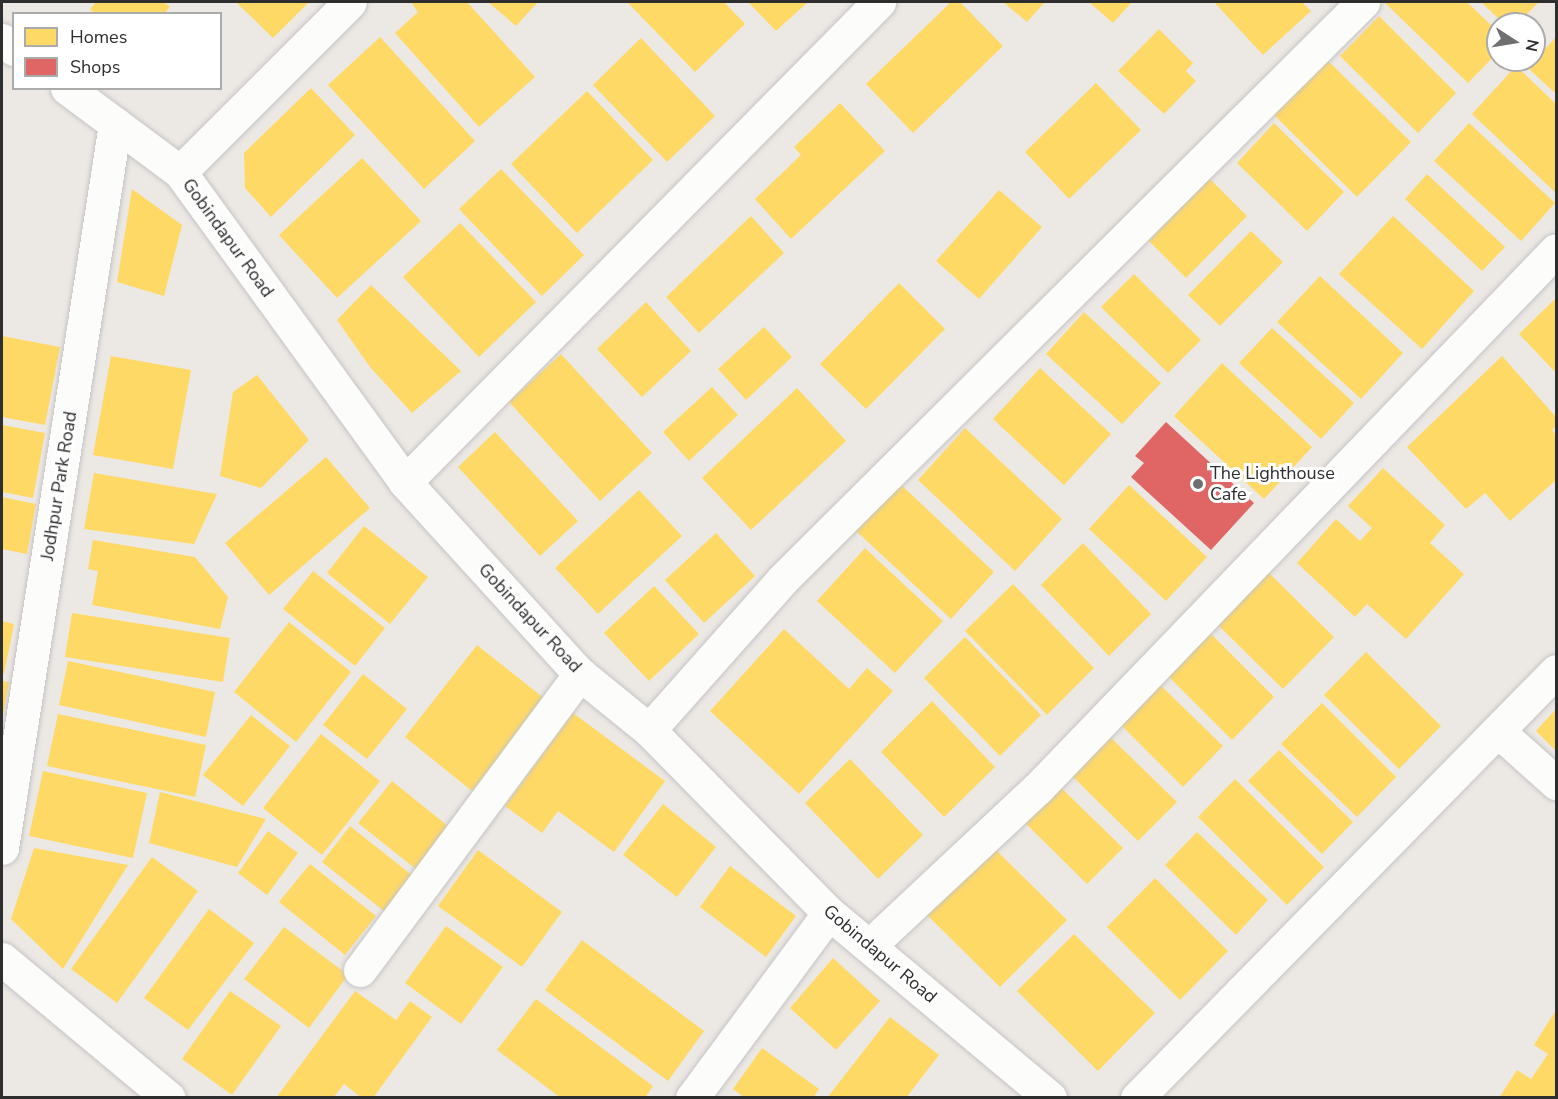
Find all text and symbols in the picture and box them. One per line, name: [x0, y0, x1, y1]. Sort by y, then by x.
legend: [12, 12, 222, 90]
north arrow: [1486, 12, 1546, 72]
text: Homes: [70, 25, 127, 49]
text: N: [1520, 37, 1544, 53]
text: Shops: [70, 55, 120, 79]
street label: Gobindapur Road: [178, 174, 278, 302]
street label: Jodhpur Park Road: [37, 410, 81, 562]
place label: The Lighthouse Cafe: [1210, 463, 1335, 506]
marker: The Lighthouse Cafe: [1191, 477, 1205, 491]
street label: Gobindapur Road: [474, 559, 586, 677]
street label: Gobindapur Road: [819, 900, 941, 1008]

